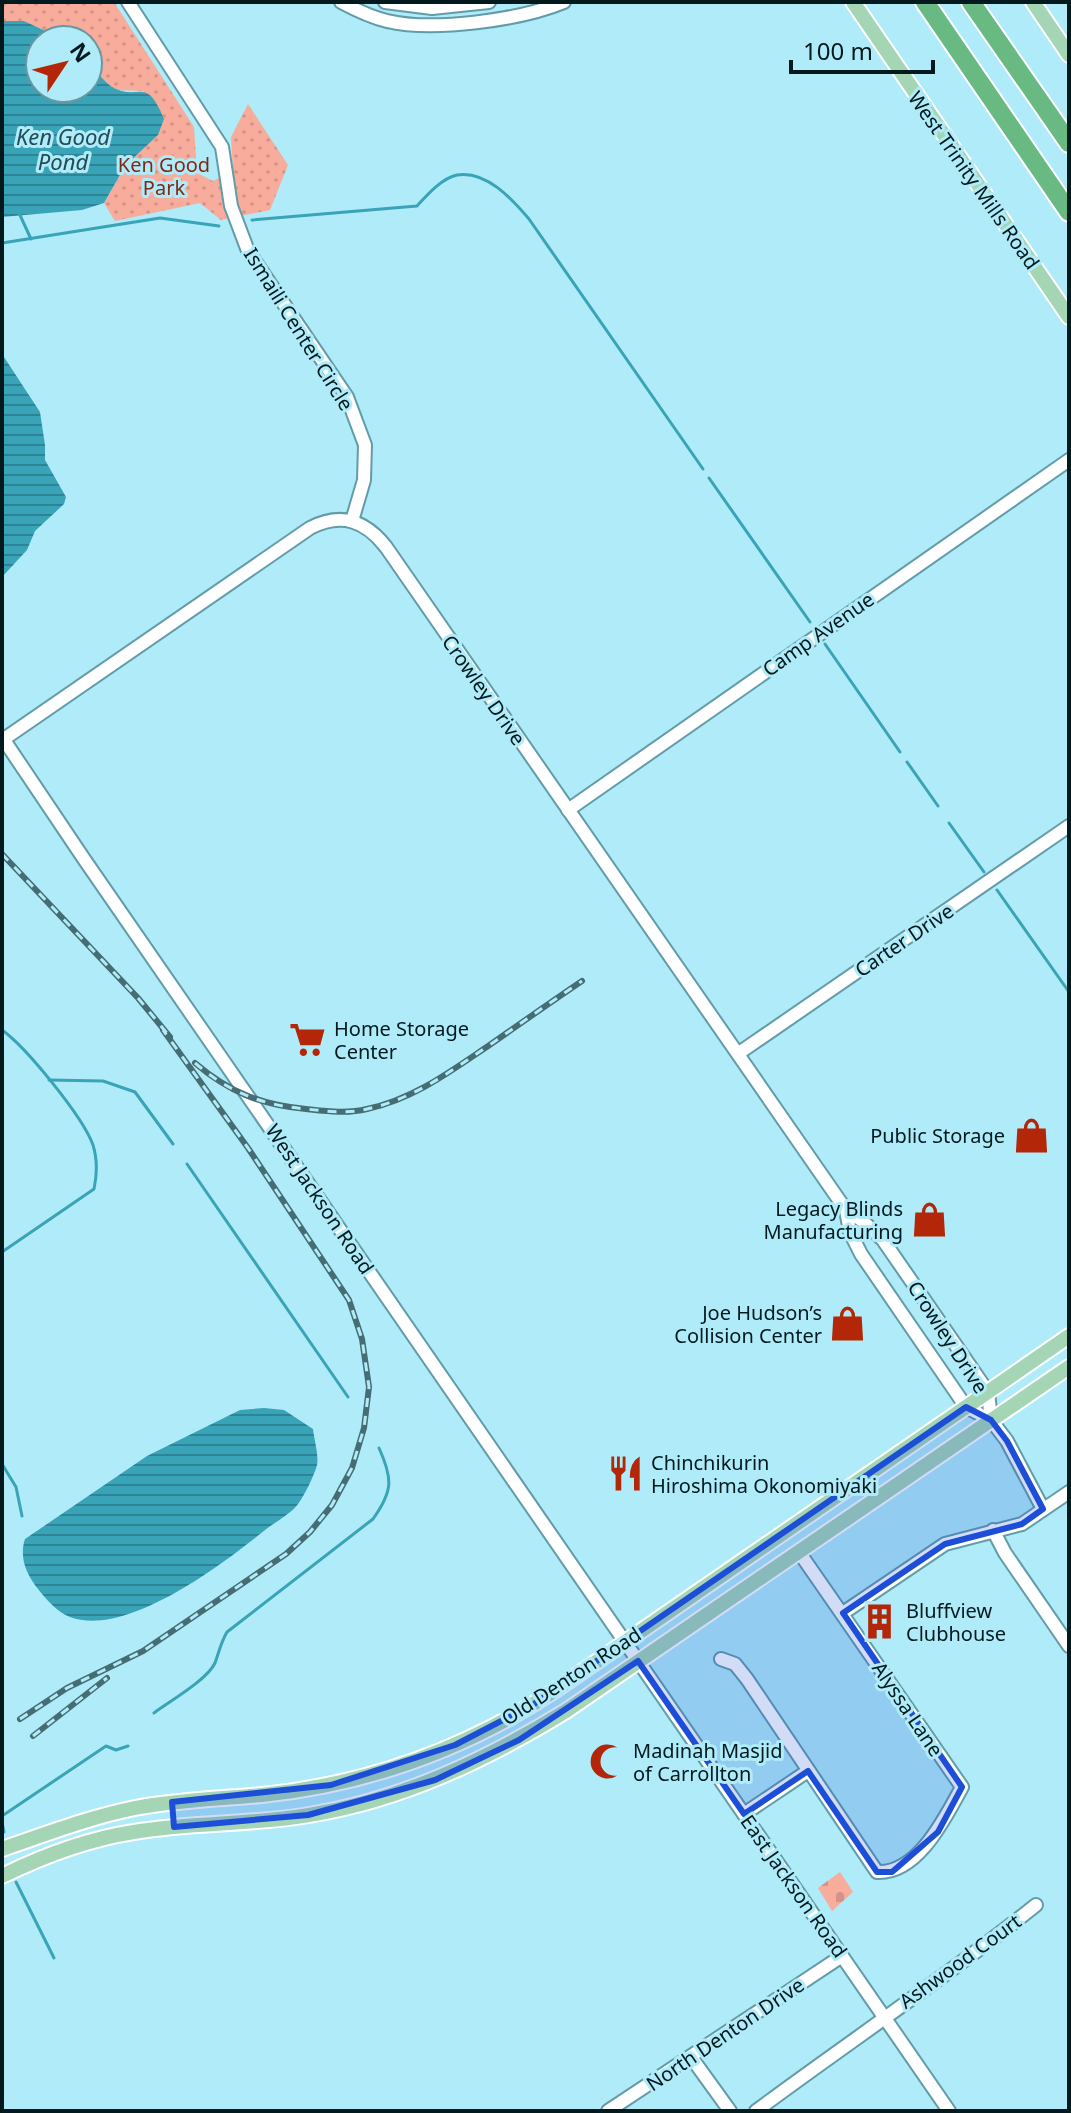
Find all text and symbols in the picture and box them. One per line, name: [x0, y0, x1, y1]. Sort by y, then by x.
north arrow: [24, 24, 104, 104]
scale bar: [791, 24, 933, 74]
text: 100 m: [803, 34, 873, 67]
text: N: [64, 36, 99, 68]
street label: West Trinity Mills Road: [902, 86, 1046, 274]
water label: Ken Good Pond: [16, 121, 111, 176]
park label: Ken Good Park: [118, 151, 210, 201]
street label: Ismaili Center Circle: [238, 243, 360, 415]
street label: Camp Avenue: [757, 586, 879, 682]
street label: Crowley Drive: [436, 629, 532, 751]
street label: Carter Drive: [849, 897, 959, 983]
place label: Home Storage Center: [334, 1015, 469, 1065]
supermarket icon: Home Storage Center: [289, 1020, 327, 1058]
shop icon: Public Storage: [1012, 1116, 1050, 1154]
street label: West Jackson Road: [260, 1119, 380, 1279]
place label: Public Storage: [870, 1122, 1005, 1149]
place label: Legacy Blinds Manufacturing: [764, 1195, 903, 1245]
shop icon: Legacy Blinds Manufacturing: [910, 1201, 948, 1239]
street label: Crowley Drive: [902, 1276, 994, 1398]
place label: Joe Hudson’s Collision Center: [674, 1299, 822, 1349]
shop icon: Joe Hudson’s Collision Center: [829, 1305, 867, 1343]
place label: Chinchikurin Hiroshima Okonomiyaki: [651, 1449, 877, 1499]
restaurant icon: Chinchikurin Hiroshima Okonomiyaki: [606, 1454, 644, 1492]
place label: Bluffview Clubhouse: [906, 1597, 1006, 1647]
building icon: Bluffview Clubhouse: [861, 1602, 899, 1640]
street label: Old Denton Road: [496, 1621, 646, 1731]
street label: Alyssa Lane: [866, 1656, 950, 1762]
place label: Madinah Masjid of Carrollton: [633, 1737, 783, 1787]
mosque icon: Madinah Masjid of Carrollton: [588, 1742, 626, 1780]
street label: East Jackson Road: [735, 1809, 853, 1963]
street label: Ashwood Court: [894, 1908, 1026, 2014]
street label: North Denton Drive: [641, 1971, 809, 2097]

